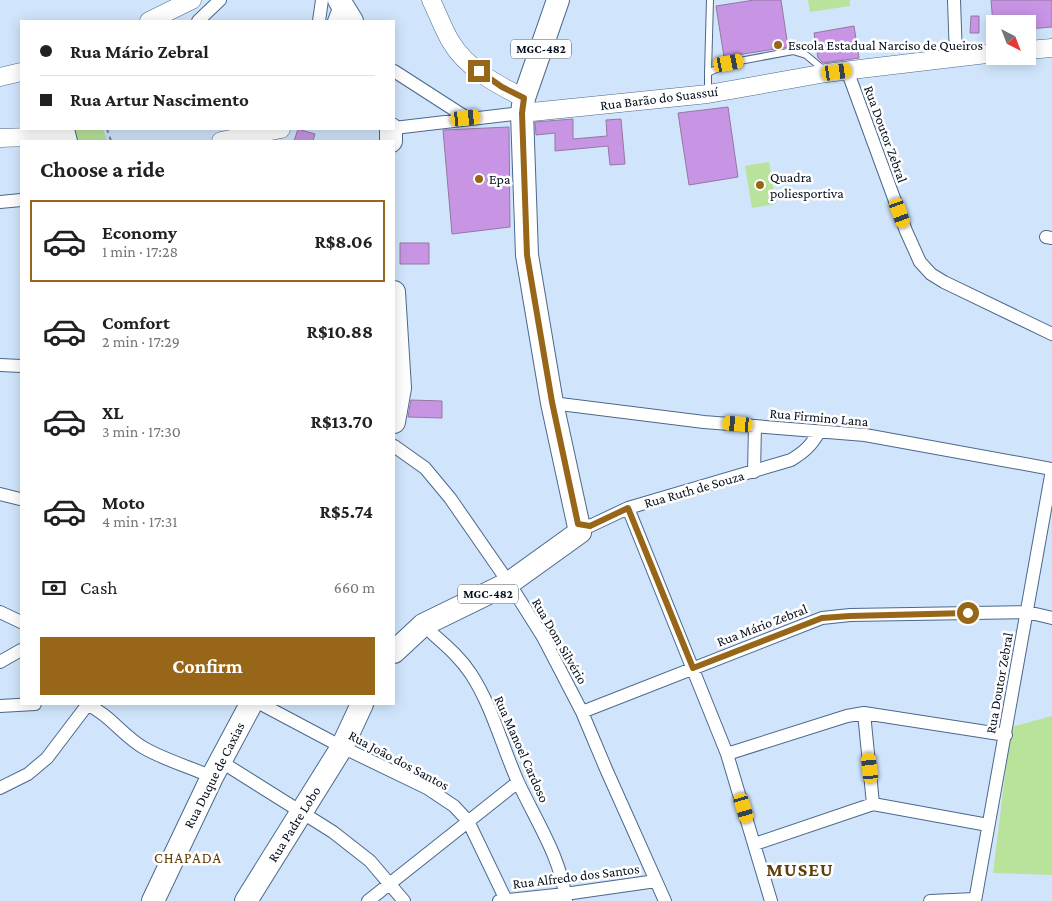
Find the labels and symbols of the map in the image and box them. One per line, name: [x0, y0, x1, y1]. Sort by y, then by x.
north arrow: [986, 15, 1036, 65]
place label: Escola Estadual Narciso de Queiros: [788, 37, 983, 53]
marker: Escola Estadual Narciso de Queiros: [772, 39, 784, 51]
road number: MGC-482: [511, 40, 571, 59]
car: [712, 53, 745, 73]
route end: [468, 60, 490, 82]
car: [821, 62, 852, 82]
street label: Rua Barão do Suassuí: [599, 83, 719, 113]
street label: Rua Doutor Zebral: [861, 83, 911, 185]
car: [450, 109, 481, 127]
place label: Quadra poliesportiva: [770, 169, 844, 201]
place label: Epa: [489, 171, 511, 187]
marker: Epa: [473, 173, 485, 185]
marker: Quadra poliesportiva: [754, 179, 766, 191]
car: [887, 196, 912, 230]
street label: Rua Firmino Lana: [769, 405, 870, 429]
car: [722, 415, 753, 433]
street label: Rua Ruth de Souza: [642, 467, 746, 511]
road number: MGC-482: [458, 584, 518, 604]
street label: Rua Dom Silvério: [529, 595, 591, 687]
street label: Rua Mário Zebral: [714, 600, 810, 650]
route start: [957, 602, 979, 624]
street label: Rua Doutor Zebral: [982, 631, 1016, 735]
street label: Rua Manoel Cardoso: [491, 693, 553, 805]
street label: Rua Duque de Caxias: [180, 719, 248, 831]
street label: Rua João dos Santos: [346, 727, 452, 793]
car: [860, 752, 879, 784]
street label: Rua Padre Lobo: [264, 783, 324, 865]
car: [732, 791, 755, 825]
district label: CHAPADA: [154, 850, 222, 866]
district label: MUSEU: [766, 859, 834, 880]
street label: Rua Alfredo dos Santos: [512, 860, 640, 892]

